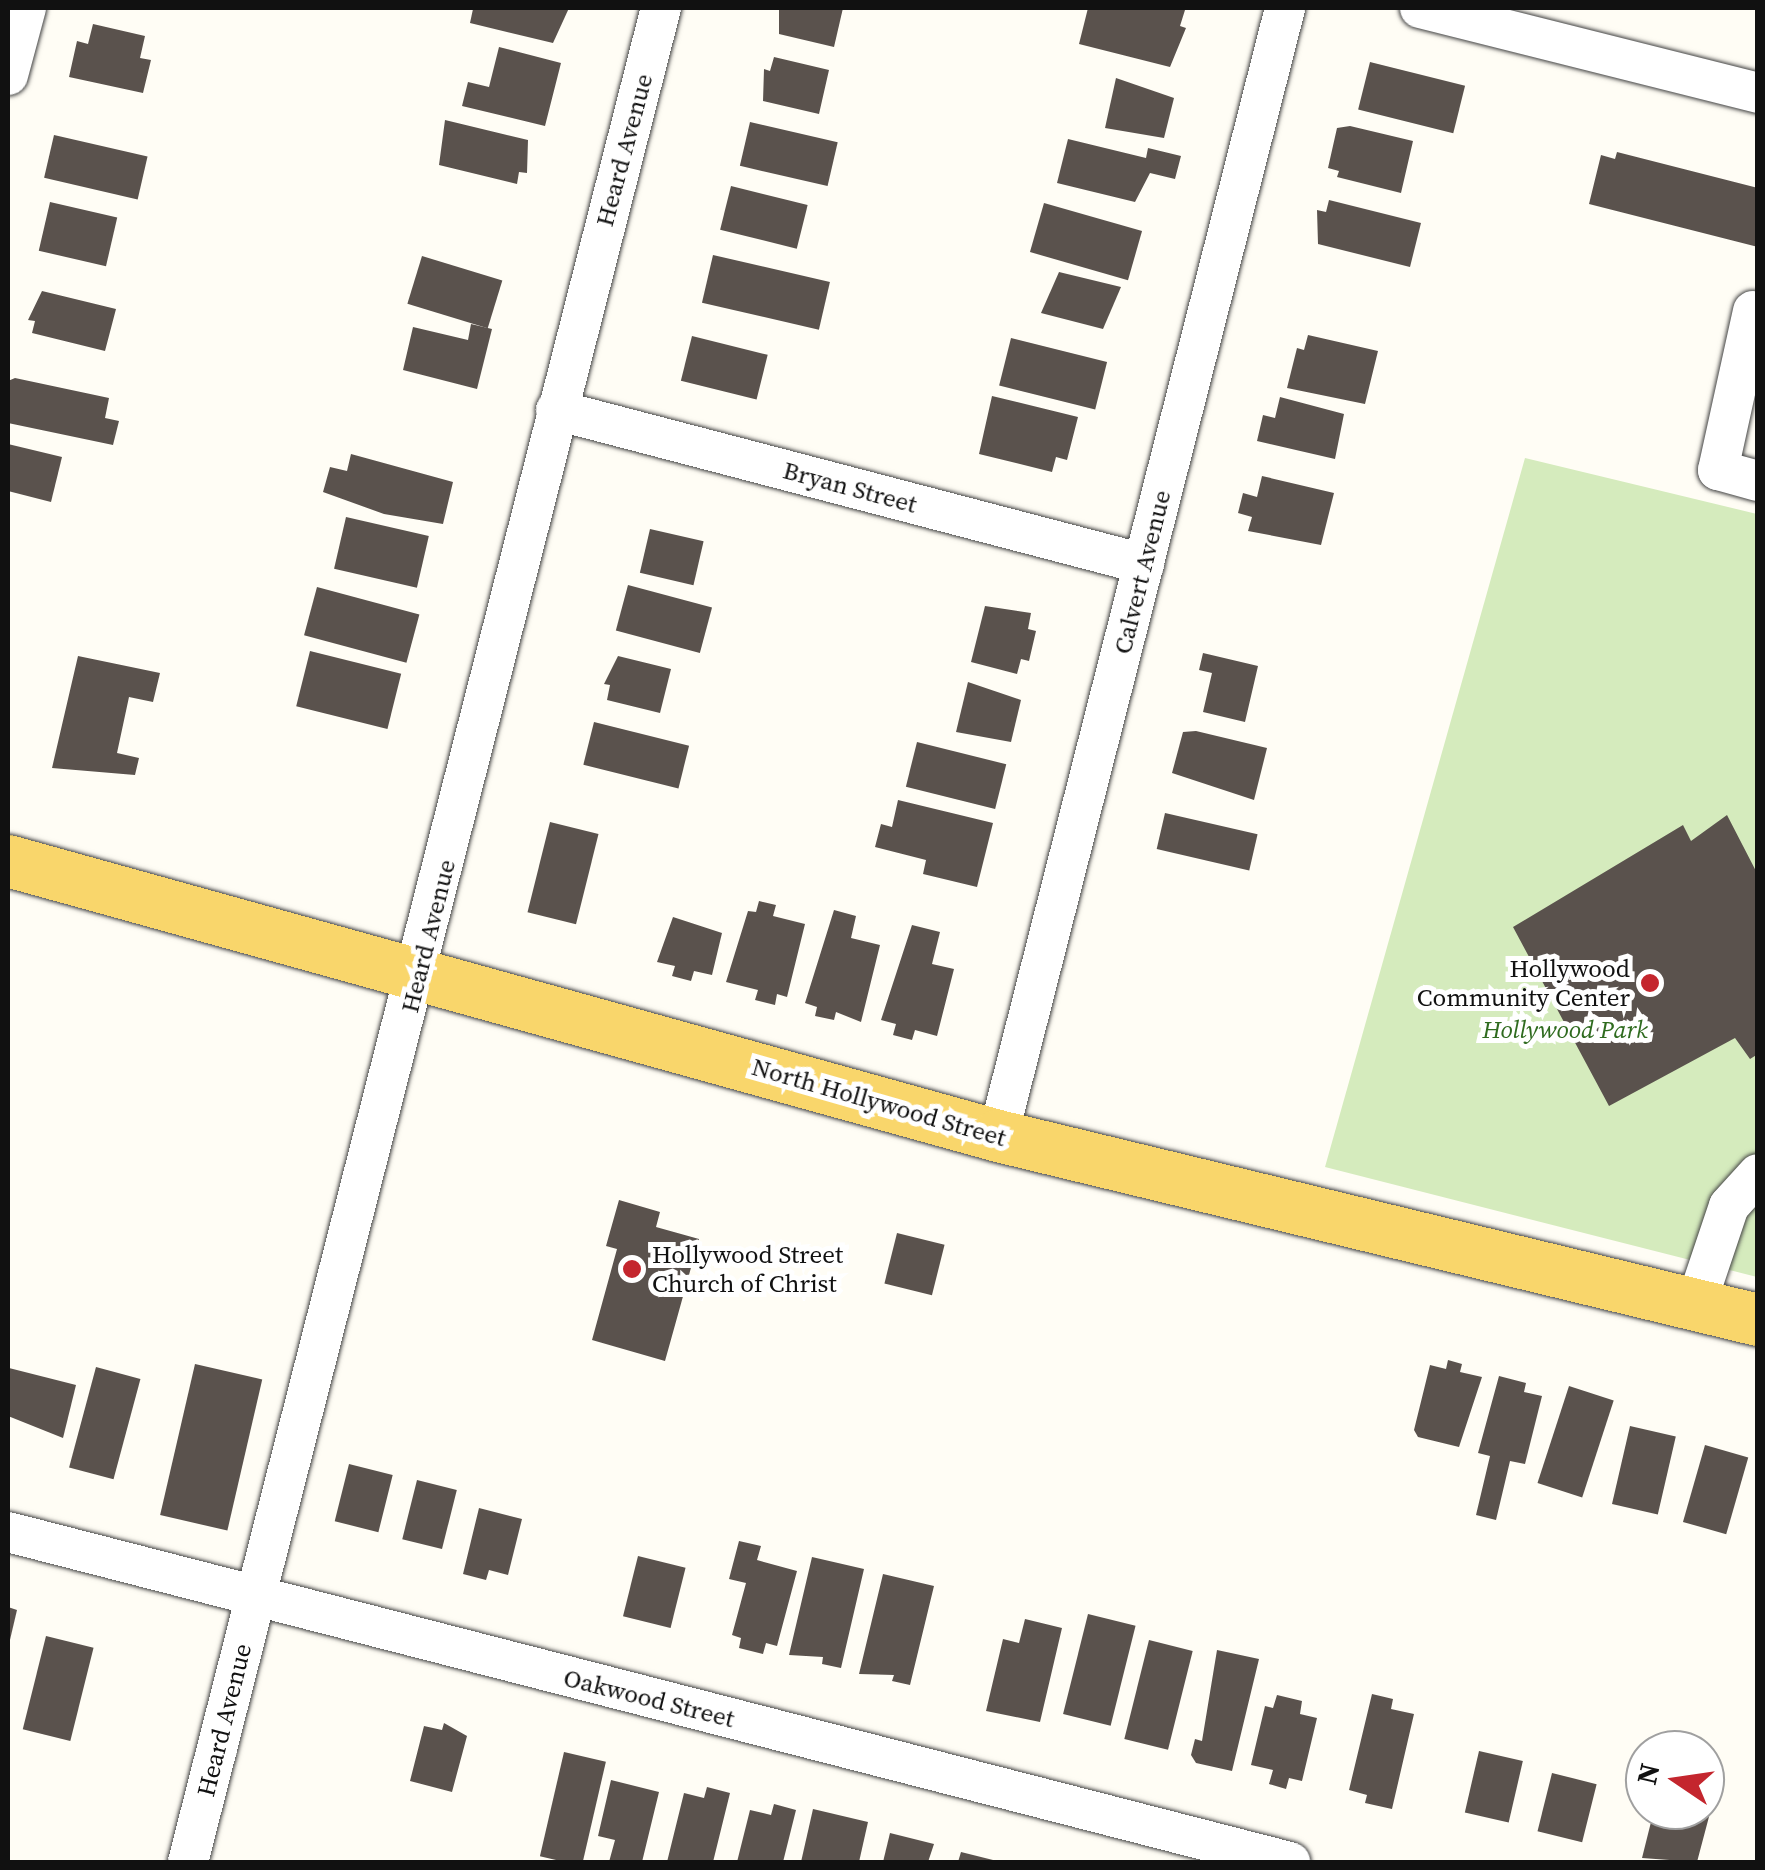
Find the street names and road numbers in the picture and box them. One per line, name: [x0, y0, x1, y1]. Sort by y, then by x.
street label: Heard Avenue: [589, 70, 659, 230]
street label: Bryan Street: [780, 455, 920, 519]
street label: Calvert Avenue: [1107, 487, 1177, 657]
street label: Heard Avenue: [394, 856, 462, 1016]
street label: North Hollywood Street: [749, 1051, 1009, 1153]
street label: Heard Avenue: [190, 1640, 258, 1800]
street label: Oakwood Street: [561, 1662, 737, 1734]

